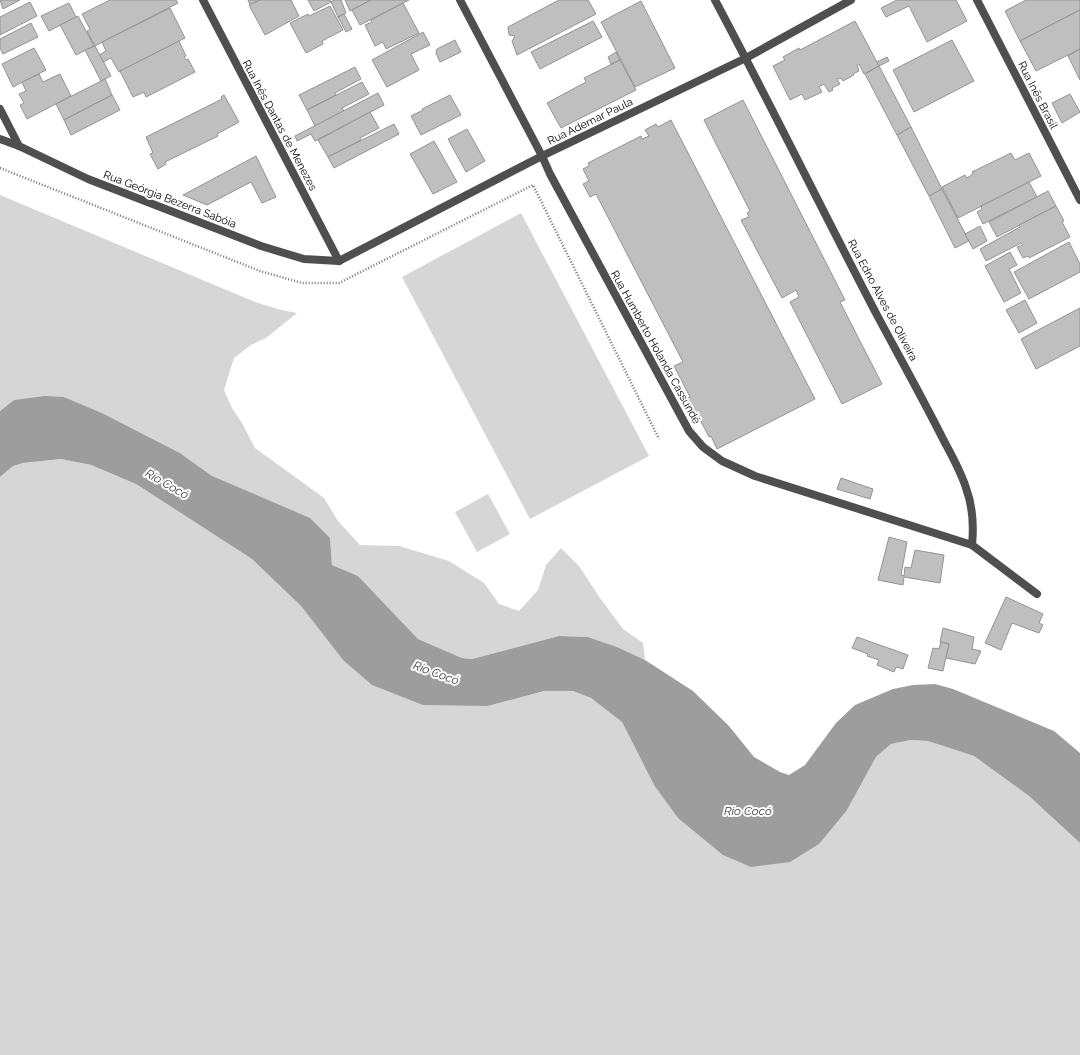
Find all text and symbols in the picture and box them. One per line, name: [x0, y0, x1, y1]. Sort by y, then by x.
street label: Rua Inês Dantas de Menezes: [240, 58, 320, 193]
street label: Rua Inês Brasil: [1015, 59, 1060, 131]
street label: Rua Ademar Paula: [545, 95, 635, 148]
street label: Rua Geórgia Bezerra Sabóia: [101, 168, 238, 231]
street label: Rua Edno Alves de Oliveira: [845, 237, 920, 363]
street label: Rua Humberto Holanda Cassundé: [608, 268, 704, 427]
water label: Rio Cocó: [143, 466, 191, 502]
water label: Rio Cocó: [411, 658, 461, 688]
water label: Rio Cocó: [724, 804, 772, 818]

